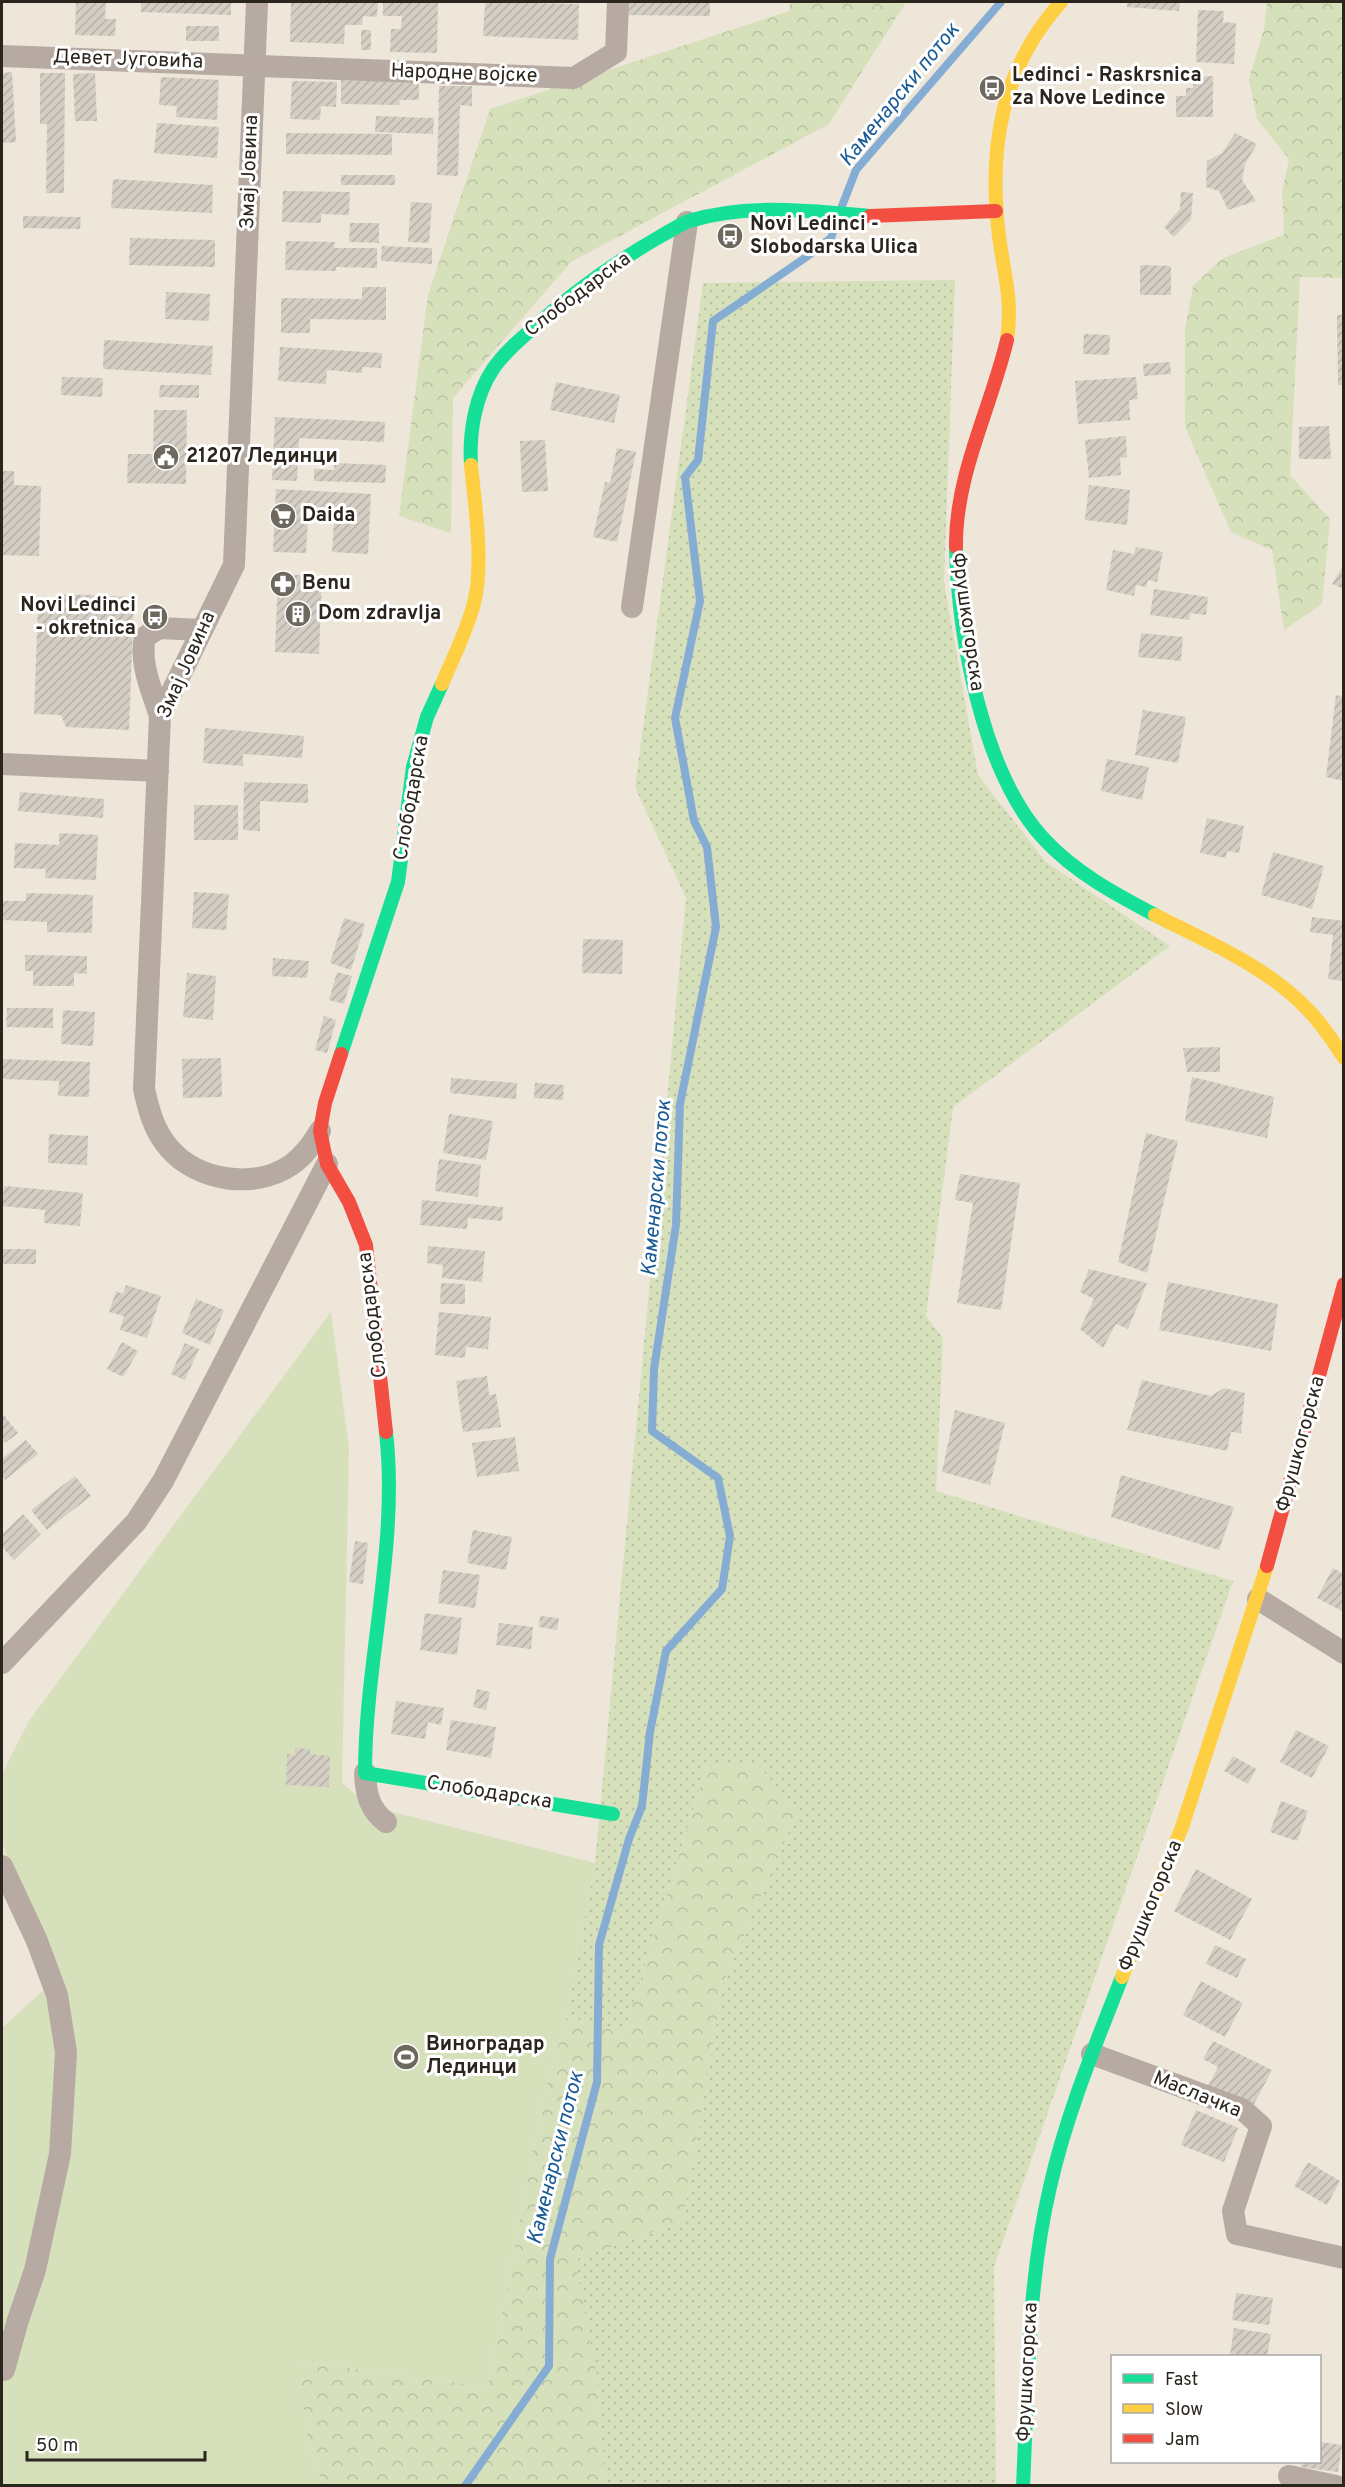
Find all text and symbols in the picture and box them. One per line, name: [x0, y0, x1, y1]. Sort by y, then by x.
water label: Каменарски поток: [834, 17, 967, 172]
street label: Девет Југовића: [52, 44, 204, 76]
street label: Народне војске: [390, 58, 538, 90]
place label: Ledinci - Raskrsnica za Nove Ledince: [1012, 63, 1202, 112]
bus stop icon: Ledinci - Raskrsnica za Nove Ledince: [977, 73, 1007, 103]
street label: Змај Јовина: [235, 114, 265, 230]
place label: Novi Ledinci - Slobodarska Ulica: [750, 212, 918, 261]
bus stop icon: Novi Ledinci - Slobodarska Ulica: [715, 221, 745, 251]
street label: Слободарска: [520, 246, 636, 344]
public building icon: 21207 Лединци: [151, 442, 181, 472]
place label: 21207 Лединци: [186, 444, 338, 470]
supermarket icon: Daida: [268, 501, 298, 531]
place label: Daida: [302, 503, 355, 529]
street label: Фрушкогорска: [944, 551, 990, 693]
pharmacy icon: Benu: [268, 569, 298, 599]
place label: Benu: [302, 571, 351, 597]
place label: Novi Ledinci - okretnica: [20, 593, 136, 642]
building icon: Dom zdravlja: [283, 599, 313, 629]
place label: Dom zdravlja: [318, 601, 441, 627]
bus stop icon: Novi Ledinci - okretnica: [140, 602, 170, 632]
street label: Змај Јовина: [152, 607, 222, 723]
street label: Слободарска: [388, 733, 436, 863]
water label: Каменарски поток: [636, 1097, 678, 1278]
street label: Слободарска: [352, 1251, 394, 1379]
street label: Фрушкогорска: [1270, 1373, 1332, 1515]
street label: Слободарска: [424, 1770, 554, 1816]
street label: Фрушкогорска: [1113, 1836, 1189, 1976]
place label: Виноградар Лединци: [426, 2032, 545, 2081]
sports icon: Виноградар Лединци: [391, 2042, 421, 2072]
street label: Маслачка: [1149, 2066, 1245, 2124]
water label: Каменарски поток: [521, 2068, 591, 2247]
street label: Фрушкогорска: [1011, 2302, 1045, 2442]
legend: [1111, 2355, 1321, 2463]
text: Fast: [1165, 2369, 1198, 2392]
text: Slow: [1165, 2399, 1203, 2422]
scale bar: [27, 2424, 206, 2462]
text: Jam: [1165, 2429, 1200, 2452]
text: 50 m: [36, 2435, 78, 2458]

